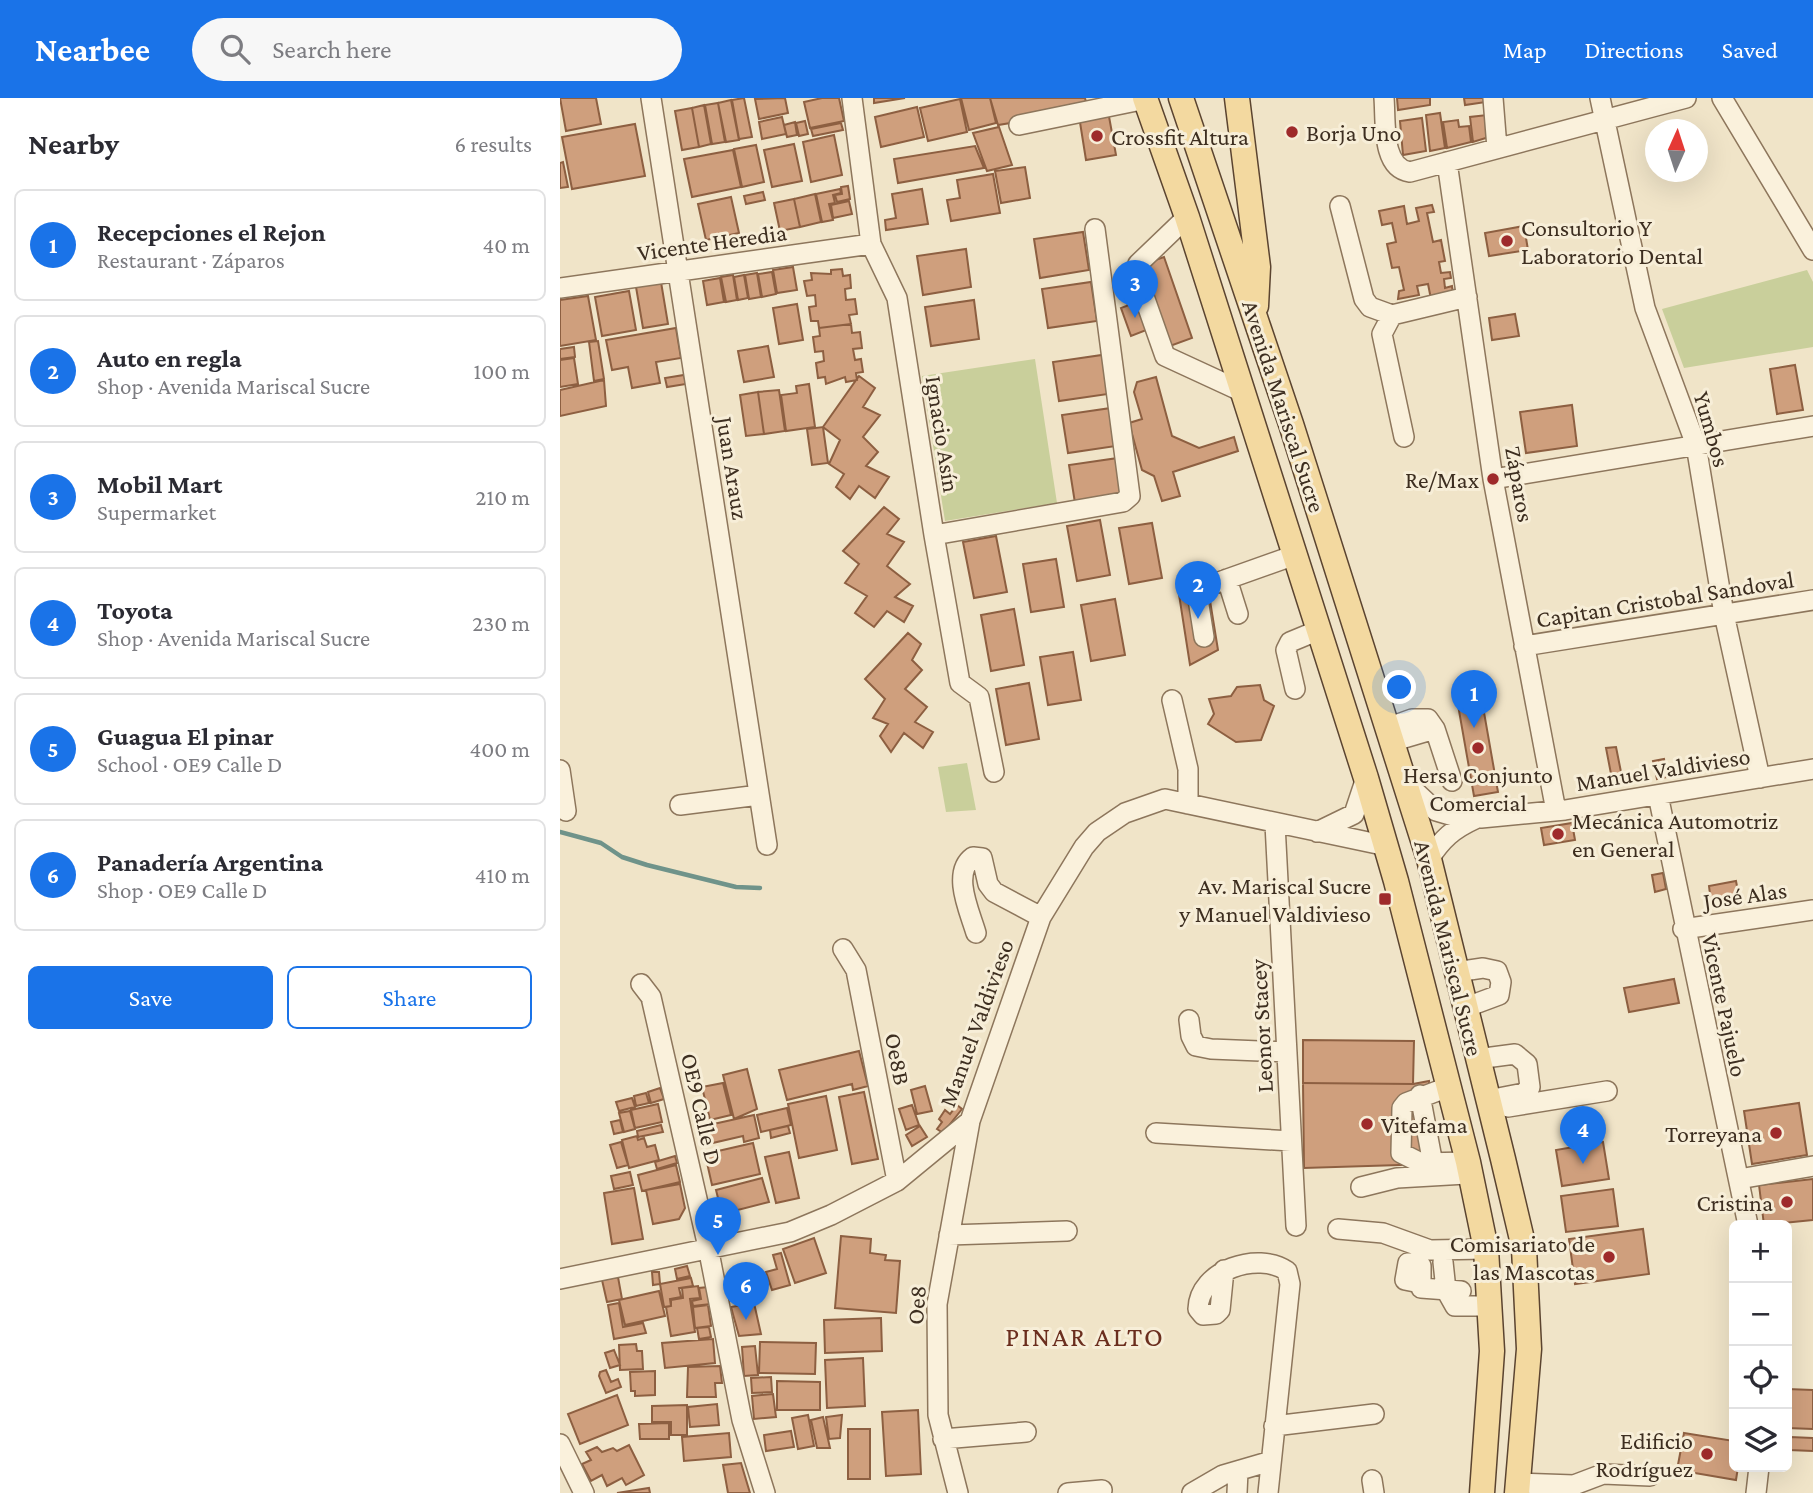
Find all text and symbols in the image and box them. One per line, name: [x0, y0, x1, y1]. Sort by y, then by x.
search box: [192, 18, 682, 81]
icon: search: [216, 30, 254, 68]
text: Nearbee: [35, 31, 150, 68]
text: Search here: [272, 35, 391, 64]
text: Map: [1503, 36, 1547, 63]
text: Directions: [1585, 36, 1684, 63]
text: Saved: [1722, 36, 1778, 63]
place label: Borja Uno: [1306, 119, 1401, 146]
north arrow: [1645, 119, 1708, 182]
place label: Crossfit Altura: [1111, 123, 1249, 150]
marker: Borja Uno: [1284, 124, 1300, 140]
text: Nearby: [28, 127, 119, 160]
marker: Crossfit Altura: [1089, 128, 1105, 144]
text: 6 results: [455, 131, 532, 157]
place label: Consultorio Y Laboratorio Dental: [1521, 214, 1703, 269]
text: Recepciones el Rejon: [97, 218, 326, 247]
street label: Vicente Heredia: [636, 218, 788, 266]
text: 1: [49, 232, 57, 258]
text: 40 m: [482, 232, 530, 258]
marker: Consultorio Y Laboratorio Dental: [1499, 233, 1515, 249]
text: Restaurant · Záparos: [97, 247, 285, 273]
pin: 3: [1112, 260, 1158, 318]
street label: Avenida Mariscal Sucre: [1237, 296, 1331, 516]
text: Auto en regla: [97, 344, 242, 373]
text: 2: [47, 358, 59, 384]
text: 100 m: [474, 358, 530, 384]
text: Shop · Avenida Mariscal Sucre: [97, 373, 370, 399]
street label: Ignacio Asín: [920, 374, 966, 494]
street label: Yumbos: [1688, 388, 1736, 470]
street label: Juan Arauz: [711, 412, 754, 522]
street label: Záparos: [1500, 444, 1540, 524]
place label: Re/Max: [1405, 466, 1479, 493]
text: Mobil Mart: [97, 470, 222, 499]
marker: Re/Max: [1485, 471, 1501, 487]
text: 3: [47, 484, 59, 510]
text: 210 m: [476, 484, 530, 510]
text: Supermarket: [97, 499, 216, 525]
pin: 2: [1175, 561, 1221, 619]
street label: Capitan Cristobal Sandoval: [1534, 565, 1796, 633]
text: Toyota: [97, 596, 173, 625]
text: 4: [47, 610, 59, 636]
text: 230 m: [472, 610, 530, 636]
text: Shop · Avenida Mariscal Sucre: [97, 625, 370, 651]
your location: [1382, 670, 1416, 704]
pin: 1: [1451, 670, 1497, 728]
text: Guagua El pinar: [97, 722, 274, 751]
text: 5: [47, 736, 59, 762]
text: 400 m: [469, 736, 530, 762]
marker: Hersa Conjunto Comercial: [1470, 740, 1486, 756]
street label: Manuel Valdivieso: [1574, 742, 1752, 796]
text: School · OE9 Calle D: [97, 751, 282, 777]
place label: Hersa Conjunto Comercial: [1403, 761, 1553, 816]
place label: Mecánica Automotriz en General: [1572, 807, 1778, 862]
marker: Mecánica Automotriz en General: [1550, 826, 1566, 842]
street label: Avenida Mariscal Sucre: [1409, 837, 1489, 1059]
text: Panadería Argentina: [97, 848, 323, 877]
text: 6: [47, 862, 59, 888]
text: 410 m: [475, 862, 530, 888]
place label: Av. Mariscal Sucre y Manuel Valdivieso: [1178, 872, 1371, 927]
street label: José Alas: [1700, 876, 1788, 914]
text: Shop · OE9 Calle D: [97, 877, 267, 903]
marker: Av. Mariscal Sucre y Manuel Valdivieso: [1377, 891, 1393, 907]
street label: Vicente Pajuelo: [1697, 931, 1753, 1079]
street label: Manuel Valdivieso: [933, 936, 1019, 1110]
street label: Leonor Stacey: [1244, 958, 1278, 1094]
button: Save: [28, 966, 273, 1029]
button: Share: [287, 966, 532, 1029]
street label: Oe8B: [880, 1031, 916, 1087]
street label: OE9 Calle D: [676, 1050, 728, 1168]
pin: 4: [1560, 1106, 1606, 1164]
place label: Vitefama: [1381, 1111, 1468, 1138]
marker: Vitefama: [1359, 1116, 1375, 1132]
place label: Torreyana: [1665, 1120, 1762, 1147]
marker: Torreyana: [1768, 1125, 1784, 1141]
place label: Cristina: [1696, 1189, 1773, 1216]
marker: Cristina: [1779, 1194, 1795, 1210]
pin: 5: [695, 1197, 741, 1255]
map controls: [1729, 1220, 1792, 1472]
button: +: [1729, 1220, 1792, 1283]
place label: Comisariato de las Mascotas: [1450, 1230, 1595, 1285]
marker: Comisariato de las Mascotas: [1601, 1249, 1617, 1265]
pin: 6: [723, 1262, 769, 1320]
button: −: [1729, 1283, 1792, 1346]
street label: Oe8: [901, 1284, 931, 1326]
district label: PINAR ALTO: [1005, 1321, 1165, 1352]
button: locate: [1729, 1346, 1792, 1409]
button: layers: [1729, 1409, 1792, 1472]
place label: Edificio Rodríguez: [1596, 1427, 1693, 1482]
marker: Edificio Rodríguez: [1699, 1446, 1715, 1462]

